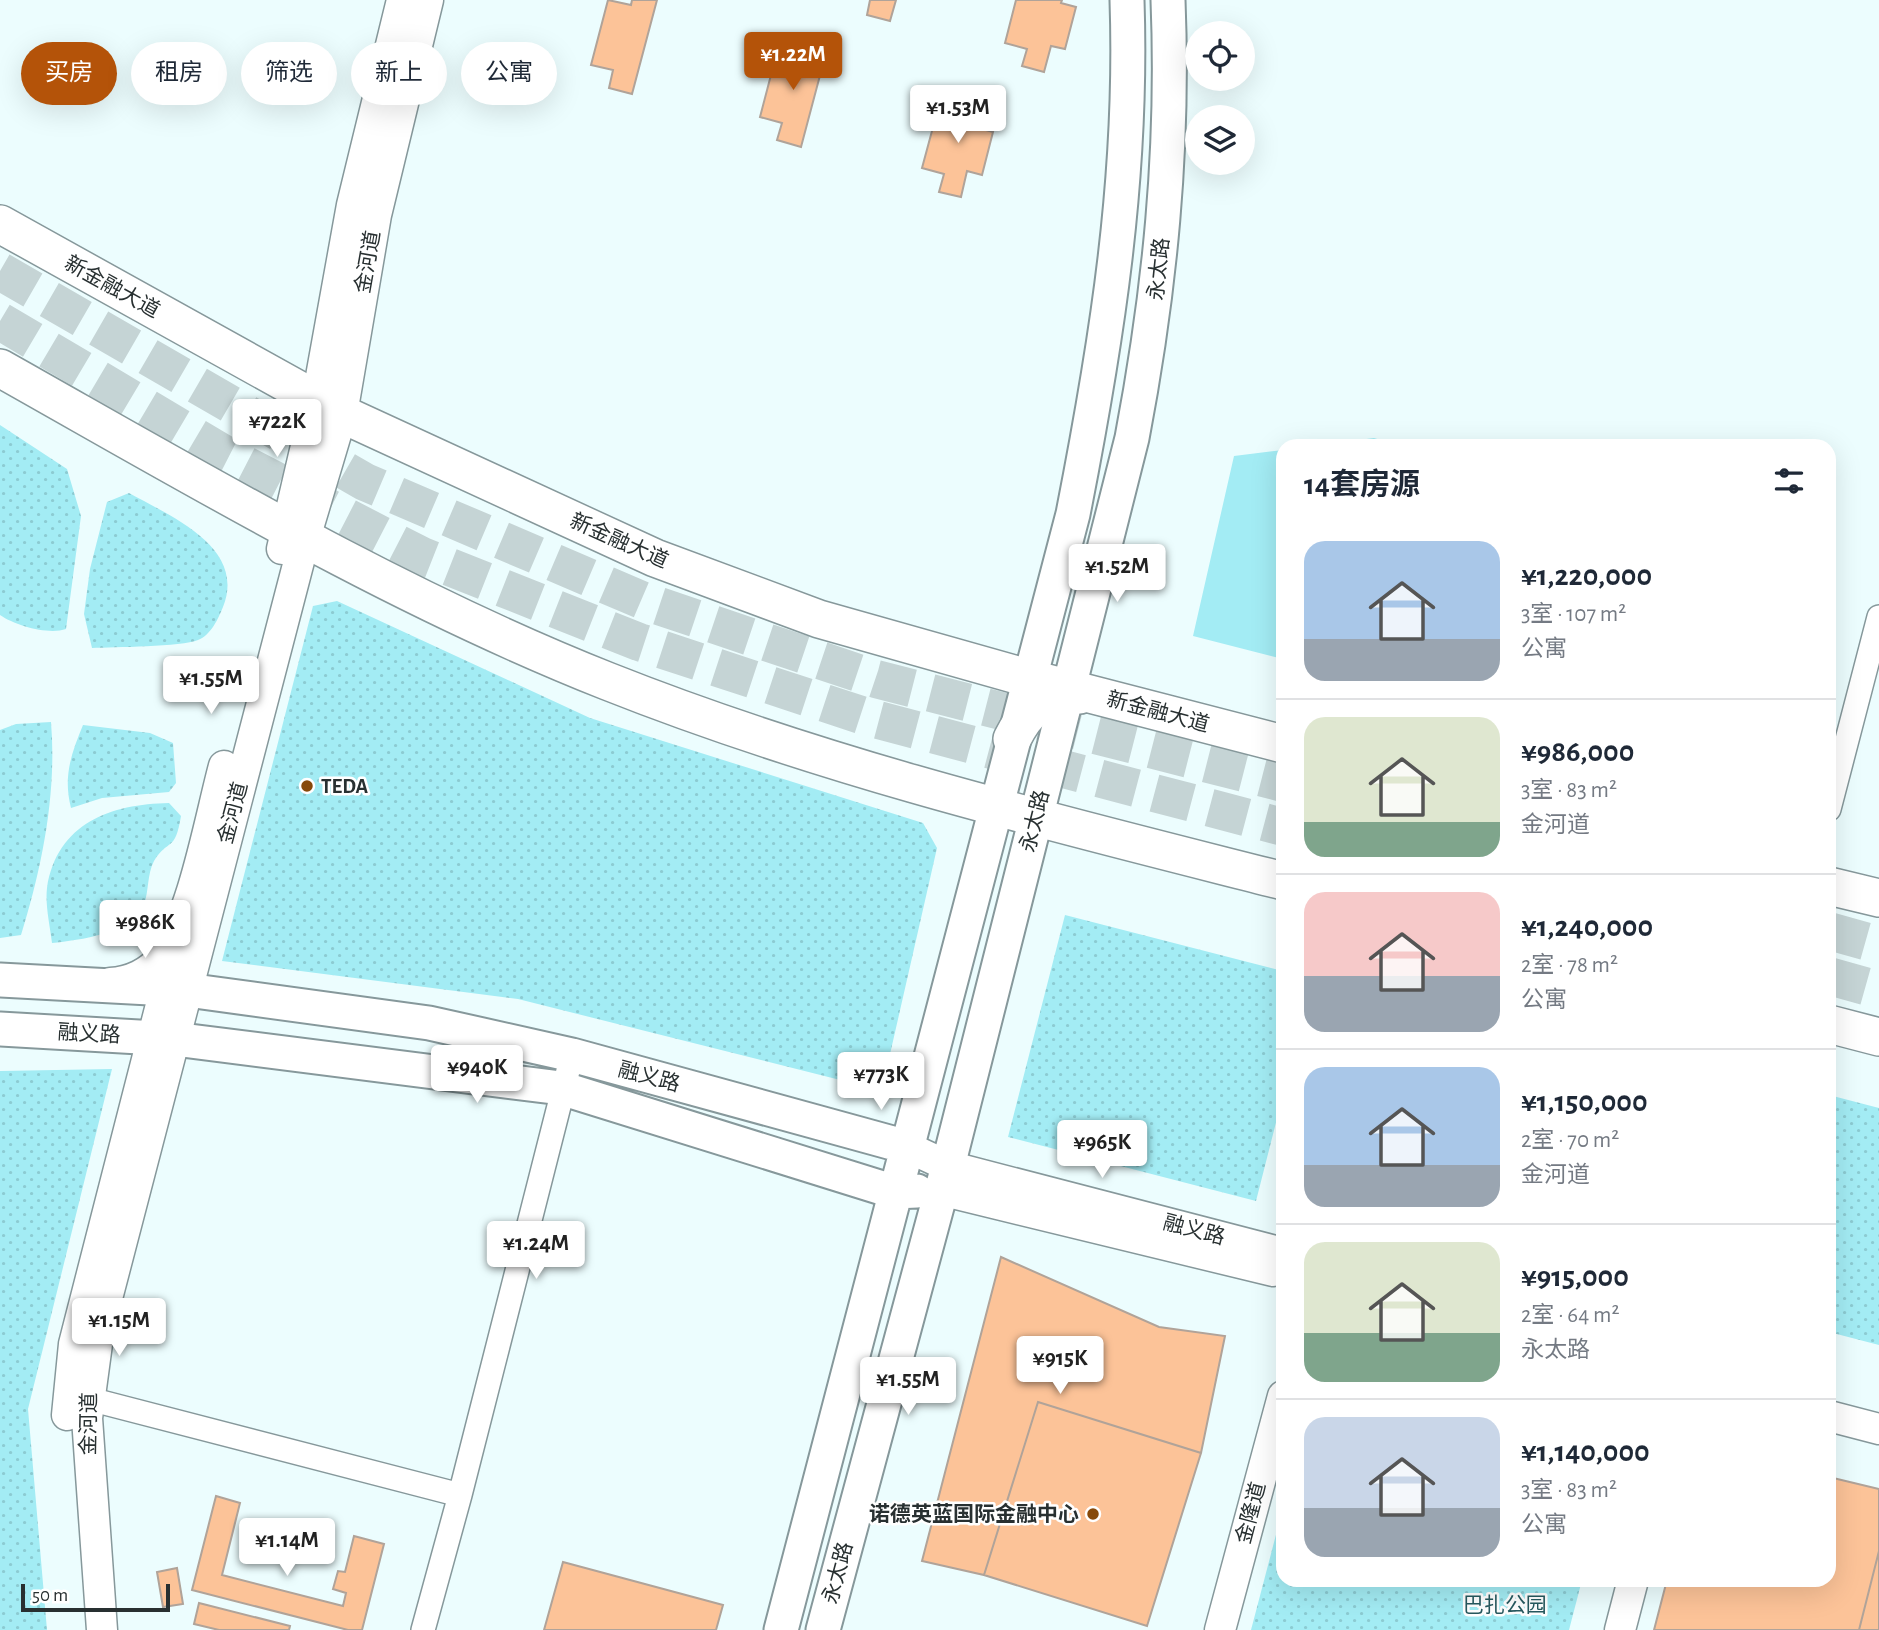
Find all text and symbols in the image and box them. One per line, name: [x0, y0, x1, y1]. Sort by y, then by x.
map controls: [1185, 21, 1255, 175]
button: locate: [1185, 21, 1255, 91]
pin: ¥1.22M: [736, 32, 850, 92]
chip: 买房: [21, 42, 117, 105]
chip: 租房: [131, 42, 227, 105]
chip: 筛选: [241, 42, 337, 105]
chip: 新上: [351, 42, 447, 105]
chip: 公寓: [461, 42, 557, 105]
text: ¥1.22M: [760, 43, 826, 66]
pin: ¥1.53M: [901, 86, 1015, 145]
text: ¥1.53M: [926, 96, 990, 119]
button: layers: [1185, 105, 1255, 175]
street label: 金河道: [351, 229, 384, 295]
street label: 永太路: [1144, 236, 1173, 301]
street label: 新金融大道: [61, 251, 163, 322]
pin: ¥722K: [228, 400, 326, 459]
text: ¥722K: [248, 410, 306, 433]
icon: filters: [1770, 462, 1808, 500]
text: 14套房源: [1304, 470, 1420, 500]
street label: 新金融大道: [567, 509, 672, 572]
pin: ¥1.52M: [1060, 544, 1174, 604]
text: ¥1.52M: [1085, 555, 1149, 578]
text: ¥1,220,000: [1521, 561, 1652, 591]
icon: home: [1360, 569, 1444, 653]
text: 3室 · 107 m²: [1521, 603, 1626, 626]
text: 公寓: [1521, 638, 1567, 661]
pin: ¥1.55M: [154, 656, 268, 716]
text: ¥1.55M: [179, 667, 243, 690]
street label: 新金融大道: [1105, 687, 1212, 736]
text: ¥986,000: [1521, 737, 1634, 767]
icon: home: [1360, 745, 1444, 829]
place label: TEDA: [321, 776, 369, 797]
marker: TEDA: [299, 778, 315, 794]
text: 3室 · 83 m²: [1521, 779, 1617, 802]
street label: 金河道: [214, 780, 251, 846]
street label: 永太路: [1016, 788, 1053, 854]
text: 金河道: [1521, 814, 1590, 837]
pin: ¥986K: [96, 900, 194, 960]
text: ¥986K: [115, 911, 175, 934]
text: ¥1,240,000: [1521, 912, 1653, 942]
icon: home: [1360, 920, 1444, 1004]
text: 2室 · 78 m²: [1521, 954, 1618, 977]
text: 公寓: [1521, 989, 1567, 1012]
street label: 融义路: [57, 1021, 121, 1046]
pin: ¥940K: [428, 1046, 526, 1105]
pin: ¥773K: [832, 1052, 930, 1112]
text: ¥940K: [447, 1056, 507, 1079]
street label: 融义路: [616, 1058, 682, 1095]
text: ¥773K: [853, 1063, 909, 1086]
text: ¥1,150,000: [1521, 1087, 1648, 1117]
icon: home: [1360, 1095, 1444, 1179]
pin: ¥965K: [1053, 1120, 1151, 1180]
text: 2室 · 70 m²: [1521, 1129, 1619, 1152]
text: ¥965K: [1073, 1131, 1131, 1154]
text: 金河道: [1521, 1164, 1590, 1187]
street label: 融义路: [1161, 1211, 1227, 1248]
pin: ¥1.24M: [479, 1222, 593, 1281]
text: ¥1.24M: [503, 1232, 569, 1255]
text: ¥915,000: [1521, 1262, 1629, 1292]
icon: home: [1360, 1270, 1444, 1354]
pin: ¥1.15M: [62, 1298, 176, 1358]
text: 2室 · 64 m²: [1521, 1304, 1619, 1327]
text: ¥1.15M: [88, 1309, 150, 1332]
pin: ¥915K: [1011, 1336, 1109, 1396]
text: 永太路: [1521, 1339, 1590, 1362]
text: ¥915K: [1033, 1347, 1087, 1370]
pin: ¥1.55M: [851, 1358, 965, 1417]
text: ¥1.55M: [876, 1368, 940, 1391]
street label: 金河道: [77, 1392, 100, 1456]
text: ¥1,140,000: [1521, 1437, 1650, 1467]
icon: home: [1360, 1445, 1444, 1529]
text: 3室 · 83 m²: [1521, 1479, 1617, 1502]
street label: 金隆道: [1232, 1480, 1269, 1546]
place label: 诺德英蓝国际金融中心: [869, 1502, 1079, 1525]
marker: 诺德英蓝国际金融中心: [1085, 1506, 1101, 1522]
text: 公寓: [1521, 1514, 1567, 1537]
pin: ¥1.14M: [230, 1518, 344, 1578]
text: ¥1.14M: [255, 1529, 319, 1552]
street label: 永太路: [819, 1540, 856, 1606]
scale bar: [21, 1581, 170, 1613]
text: 50 m: [32, 1586, 68, 1605]
park label: 巴扎公园: [1463, 1594, 1547, 1616]

